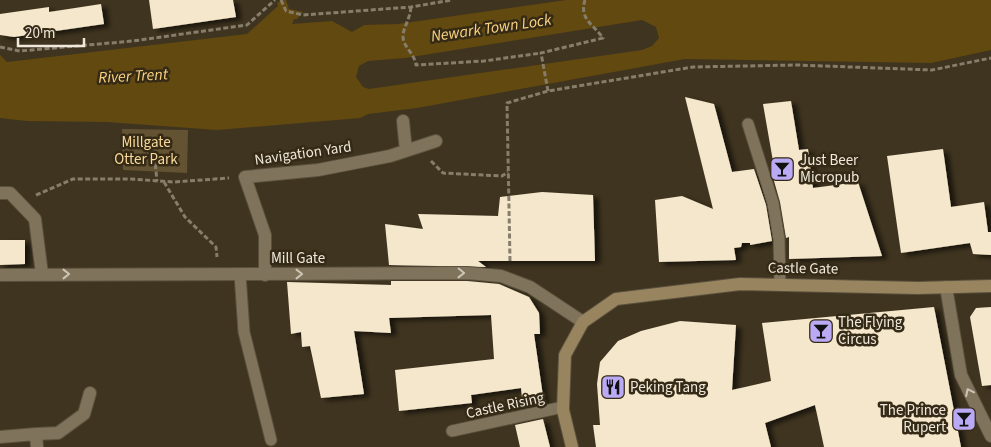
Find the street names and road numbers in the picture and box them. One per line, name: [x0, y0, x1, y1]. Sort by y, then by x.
street label: Navigation Yard: [253, 136, 353, 171]
street label: Mill Gate: [271, 248, 325, 269]
street label: Castle Gate: [768, 257, 838, 280]
street label: Castle Rising: [464, 387, 547, 424]

